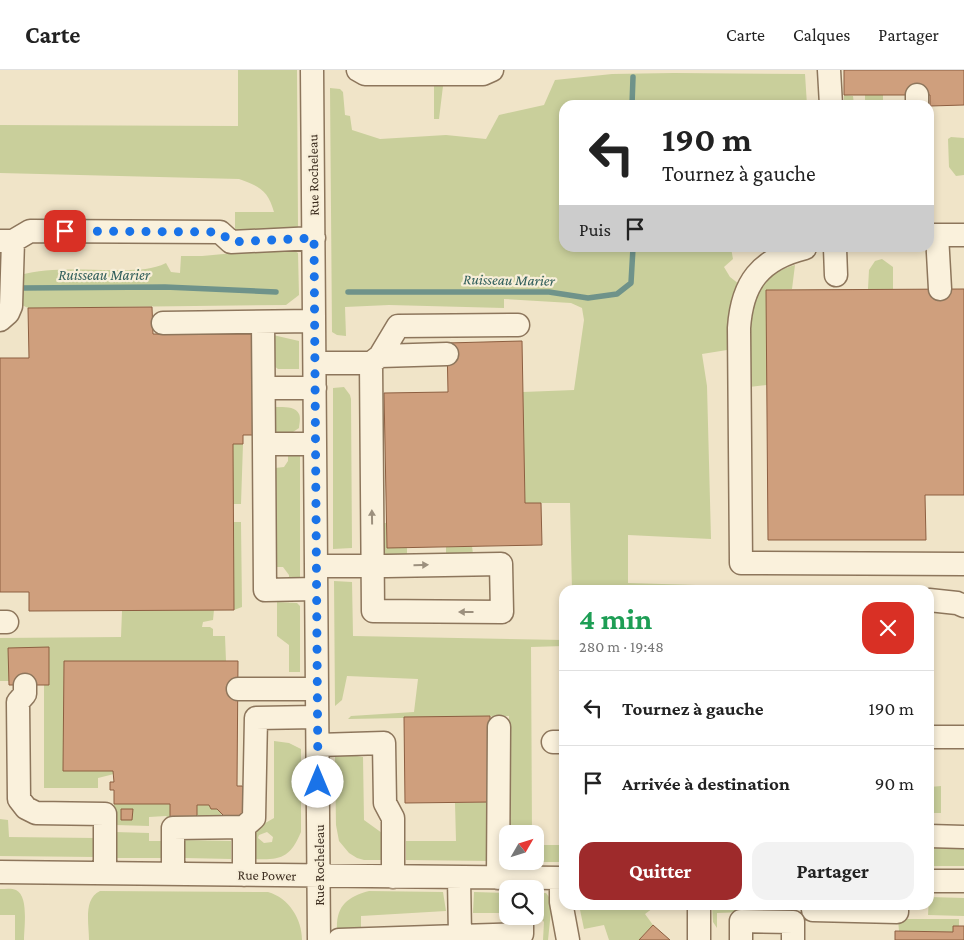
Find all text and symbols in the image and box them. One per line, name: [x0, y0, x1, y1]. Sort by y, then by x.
text: Carte: [25, 21, 80, 48]
text: Carte: [726, 25, 765, 45]
text: Calques: [793, 25, 850, 45]
text: Partager: [878, 25, 939, 45]
icon: left: [579, 120, 644, 185]
text: 190 m: [662, 120, 752, 159]
street label: Rue Rocheleau: [304, 134, 322, 216]
text: Tournez à gauche: [662, 161, 816, 186]
pin: [44, 210, 86, 252]
icon: arrive: [621, 215, 649, 243]
icon: arrive: [51, 217, 79, 245]
text: Puis: [579, 219, 611, 240]
water label: Ruisseau Marier: [58, 267, 151, 283]
water label: Ruisseau Marier: [463, 271, 556, 289]
one-way arrow: [368, 509, 376, 525]
one-way arrow: [414, 561, 430, 569]
text: 4 min: [579, 602, 652, 635]
button: close: [862, 602, 914, 654]
one-way arrow: [458, 608, 474, 616]
text: 280 m · 19:48: [579, 638, 664, 655]
icon: left: [579, 694, 607, 722]
text: Tournez à gauche: [622, 698, 764, 719]
text: 190 m: [868, 698, 914, 719]
position arrow: [291, 755, 343, 807]
icon: arrive: [579, 769, 607, 797]
text: Arrivée à destination: [622, 773, 790, 794]
text: 90 m: [875, 773, 914, 794]
street label: Rue Rocheleau: [311, 824, 327, 906]
north arrow: [499, 825, 544, 870]
map controls: [499, 825, 544, 925]
button: Quitter: [579, 842, 742, 900]
button: Partager: [752, 842, 914, 900]
street label: Rue Power: [237, 866, 297, 884]
button: search: [499, 880, 544, 925]

